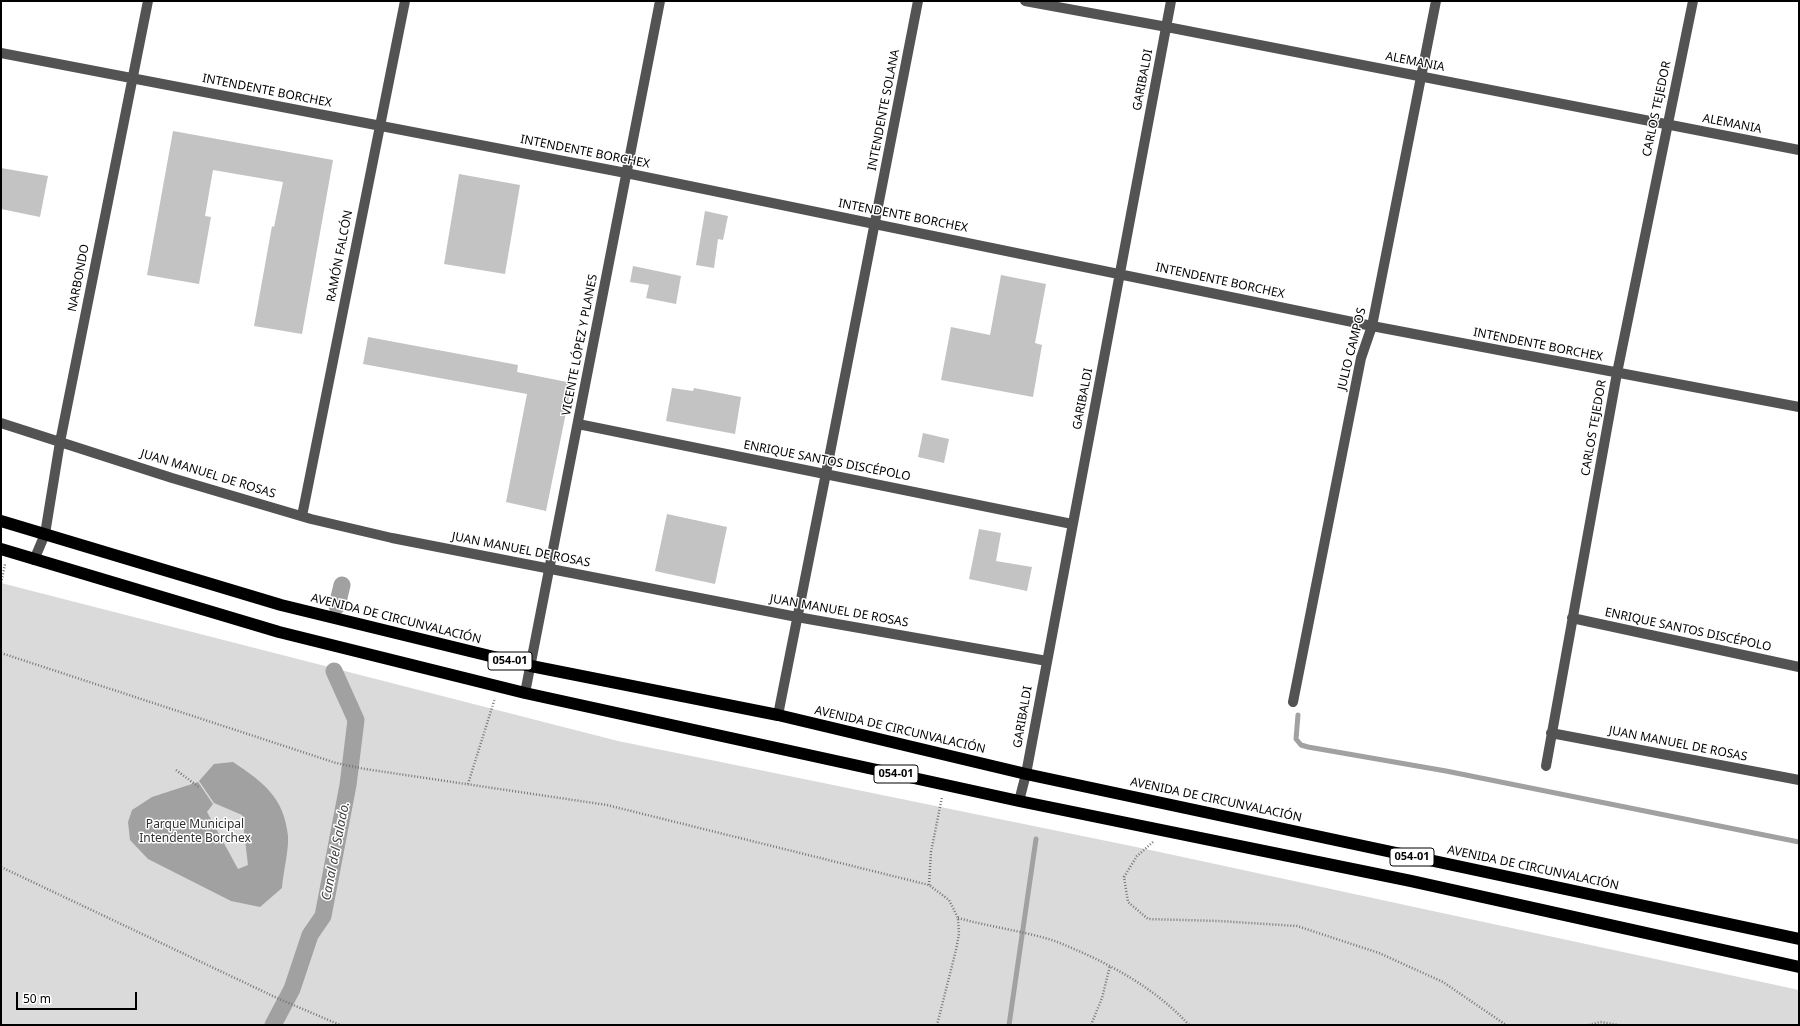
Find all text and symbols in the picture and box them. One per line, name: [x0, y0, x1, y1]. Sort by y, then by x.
street label: INTENDENTE SOLANA: [865, 48, 903, 172]
street label: GARIBALDI: [1130, 48, 1156, 112]
street label: ALEMANIA: [1384, 49, 1446, 75]
street label: CARLOS TEJEDOR: [1640, 60, 1674, 158]
street label: INTENDENTE BORCHEX: [201, 71, 333, 111]
street label: ALEMANIA: [1701, 111, 1763, 137]
street label: INTENDENTE BORCHEX: [519, 132, 651, 172]
street label: INTENDENTE BORCHEX: [837, 196, 969, 236]
street label: RAMÓN FALCÓN: [324, 209, 356, 303]
street label: NARBONDO: [65, 243, 93, 313]
street label: INTENDENTE BORCHEX: [1154, 260, 1286, 302]
street label: VICENTE LÓPEZ Y PLANES: [559, 273, 601, 417]
street label: JULIO CAMPOS: [1335, 306, 1369, 392]
street label: INTENDENTE BORCHEX: [1472, 325, 1604, 365]
street label: GARIBALDI: [1070, 367, 1096, 431]
street label: CARLOS TEJEDOR: [1578, 379, 1610, 477]
street label: ENRIQUE SANTOS DISCÉPOLO: [742, 438, 912, 484]
street label: JUAN MANUEL DE ROSAS: [139, 447, 277, 501]
street label: JUAN MANUEL DE ROSAS: [451, 530, 591, 570]
street label: AVENIDA DE CIRCUNVALACIÓN: [309, 591, 483, 647]
street label: JUAN MANUEL DE ROSAS: [769, 592, 909, 630]
street label: ENRIQUE SANTOS DISCÉPOLO: [1603, 605, 1773, 655]
road number: 054-01: [488, 652, 532, 670]
street label: GARIBALDI: [1010, 685, 1036, 749]
street label: AVENIDA DE CIRCUNVALACIÓN: [813, 703, 987, 757]
street label: JUAN MANUEL DE ROSAS: [1608, 724, 1748, 764]
road number: 054-01: [874, 765, 918, 783]
street label: AVENIDA DE CIRCUNVALACIÓN: [1129, 775, 1303, 825]
water label: Canal del Salado.: [319, 800, 353, 902]
park label: Parque Municipal Intendente Borchex: [139, 818, 251, 846]
street label: AVENIDA DE CIRCUNVALACIÓN: [1446, 843, 1620, 893]
road number: 054-01: [1390, 848, 1434, 866]
scale bar: [18, 984, 139, 1010]
text: 50 m: [23, 990, 51, 1007]

